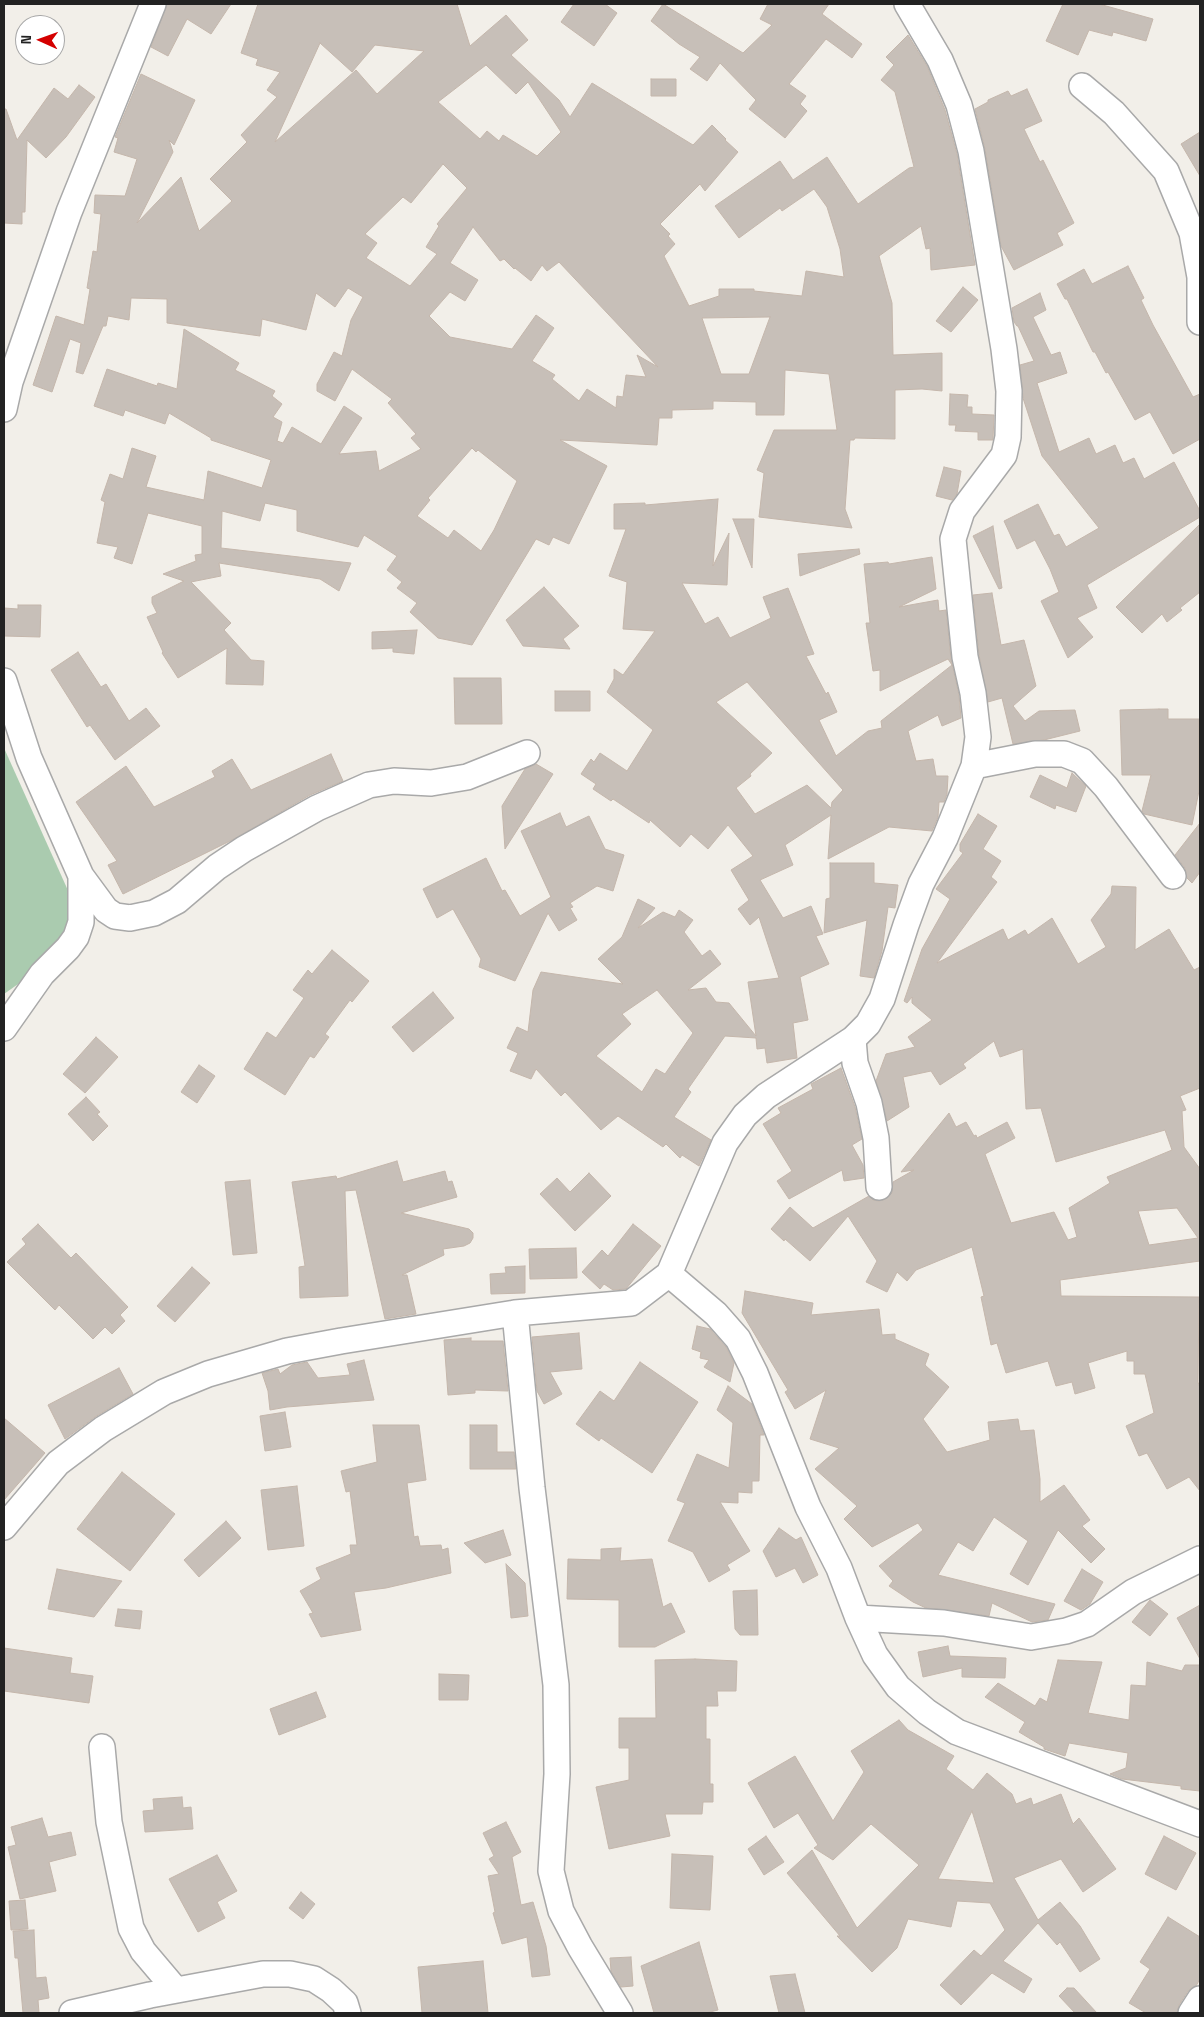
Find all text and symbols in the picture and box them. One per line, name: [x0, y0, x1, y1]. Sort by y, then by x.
north arrow: [15, 15, 65, 65]
text: N: [17, 35, 35, 45]

